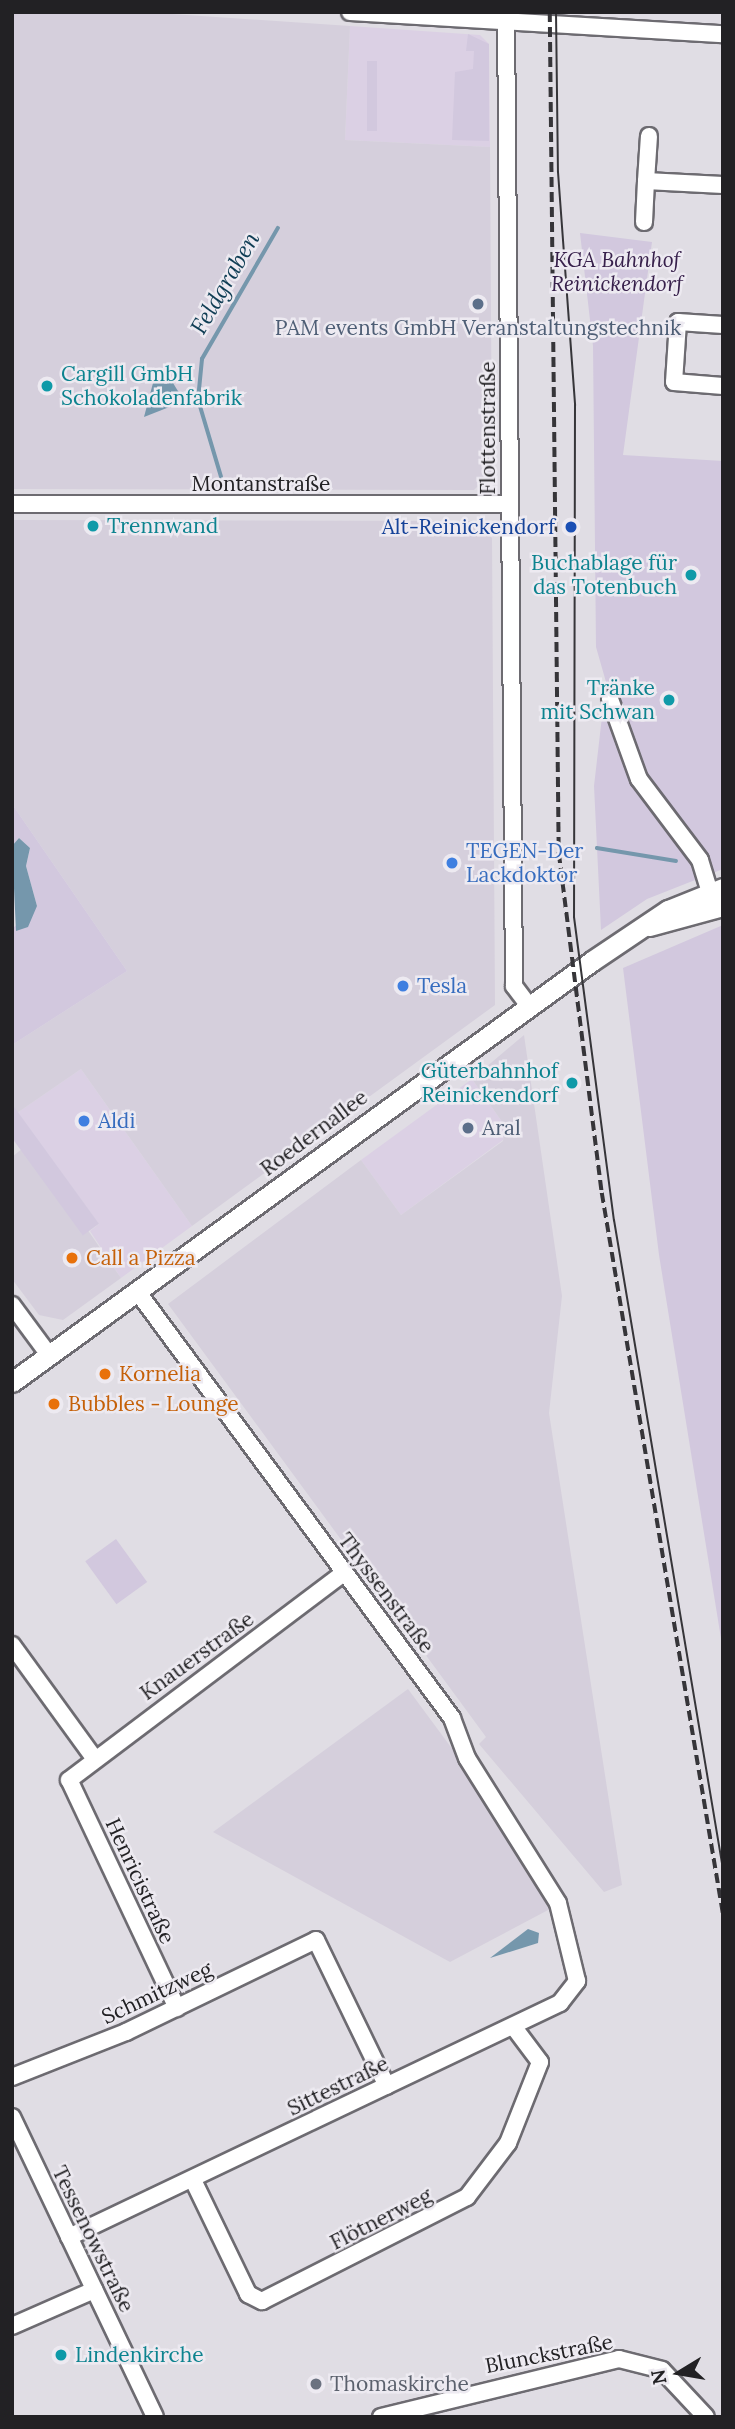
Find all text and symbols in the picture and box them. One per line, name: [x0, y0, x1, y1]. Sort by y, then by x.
water label: Feldgraben: [185, 227, 265, 339]
park label: KGA Bahnhof Reinickendorf: [551, 247, 683, 297]
marker: PAM events GmbH Veranstaltungstechnik: [470, 296, 486, 312]
place label: PAM events GmbH Veranstaltungstechnik: [275, 315, 681, 341]
place label: Cargill GmbH Schokoladenfabrik: [61, 361, 242, 411]
street label: Flottenstraße: [475, 361, 501, 495]
marker: Cargill GmbH Schokoladenfabrik: [39, 378, 55, 394]
street label: Montanstraße: [192, 471, 330, 497]
place label: Trennwand: [107, 513, 218, 539]
place label: Alt-Reinickendorf: [382, 514, 555, 540]
marker: Alt-Reinickendorf: [561, 517, 581, 537]
marker: Trennwand: [85, 518, 101, 534]
place label: Buchablage für das Totenbuch: [531, 550, 677, 600]
marker: Buchablage für das Totenbuch: [683, 567, 699, 583]
place label: Tränke mit Schwan: [541, 675, 655, 725]
marker: Tränke mit Schwan: [661, 692, 677, 708]
place label: TEGEN-Der Lackdoktor: [466, 838, 583, 888]
marker: TEGEN-Der Lackdoktor: [444, 855, 460, 871]
place label: Tesla: [417, 973, 467, 999]
marker: Tesla: [395, 978, 411, 994]
place label: Güterbahnhof Reinickendorf: [421, 1058, 558, 1108]
marker: Güterbahnhof Reinickendorf: [564, 1075, 580, 1091]
street label: Roedernallee: [256, 1085, 372, 1181]
place label: Aldi: [98, 1108, 135, 1134]
marker: Aldi: [76, 1113, 92, 1129]
place label: Aral: [482, 1115, 521, 1141]
marker: Aral: [460, 1120, 476, 1136]
place label: Call a Pizza: [86, 1245, 196, 1271]
marker: Call a Pizza: [64, 1250, 80, 1266]
place label: Kornelia: [119, 1361, 201, 1387]
marker: Kornelia: [97, 1366, 113, 1382]
place label: Bubbles - Lounge: [68, 1391, 239, 1417]
marker: Bubbles - Lounge: [46, 1396, 62, 1412]
street label: Thyssenstraße: [333, 1528, 439, 1658]
street label: Knauerstraße: [135, 1606, 259, 1706]
street label: Henricistraße: [100, 1814, 180, 1948]
street label: Schmitzweg: [98, 1956, 216, 2030]
street label: Sittestraße: [283, 2051, 393, 2121]
street label: Tessenowstraße: [47, 2162, 139, 2316]
street label: Flötnerweg: [326, 2183, 436, 2255]
street label: Blunckstraße: [483, 2329, 615, 2379]
north arrow: [644, 2338, 714, 2408]
place label: Lindenkirche: [75, 2342, 204, 2368]
marker: Lindenkirche: [53, 2347, 69, 2363]
text: N: [645, 2368, 672, 2387]
place label: Thomaskirche: [330, 2371, 469, 2397]
marker: Thomaskirche: [308, 2376, 324, 2392]

